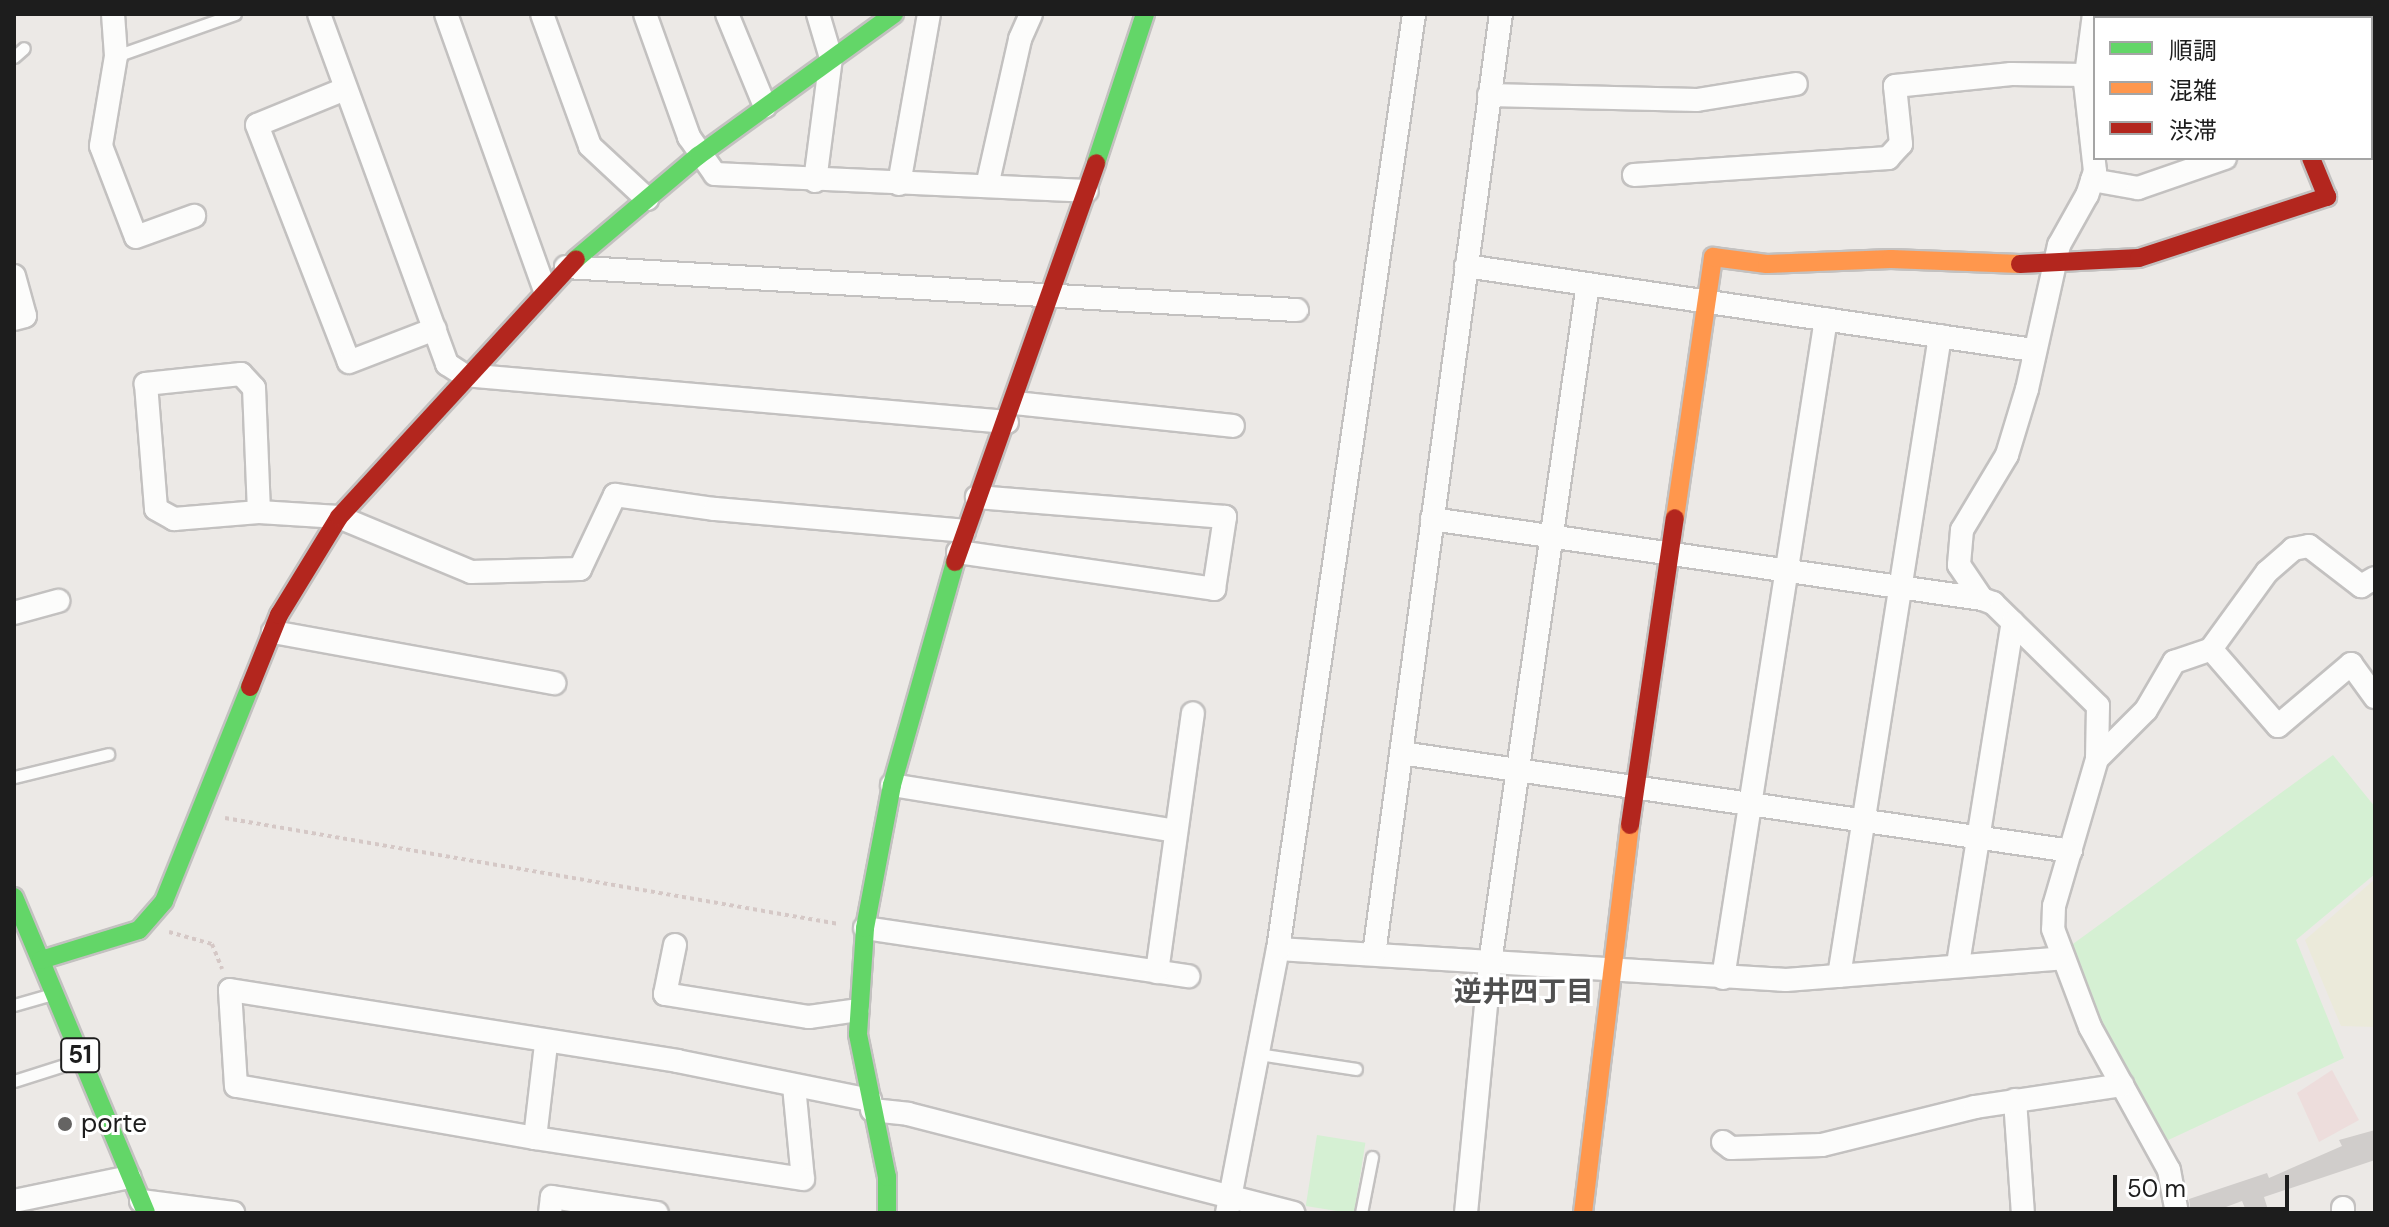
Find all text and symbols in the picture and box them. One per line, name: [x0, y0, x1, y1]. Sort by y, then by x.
legend: [2093, 16, 2373, 160]
text: 順調: [2169, 35, 2217, 66]
text: 混雑: [2169, 75, 2217, 106]
text: 渋滞: [2169, 115, 2217, 146]
district label: 逆井四丁目: [1454, 975, 1594, 1009]
road number: 51: [60, 1035, 100, 1075]
place label: porte: [81, 1108, 147, 1140]
marker: porte: [56, 1115, 74, 1133]
scale bar: [2117, 1159, 2293, 1209]
text: 50 m: [2127, 1173, 2186, 1204]

